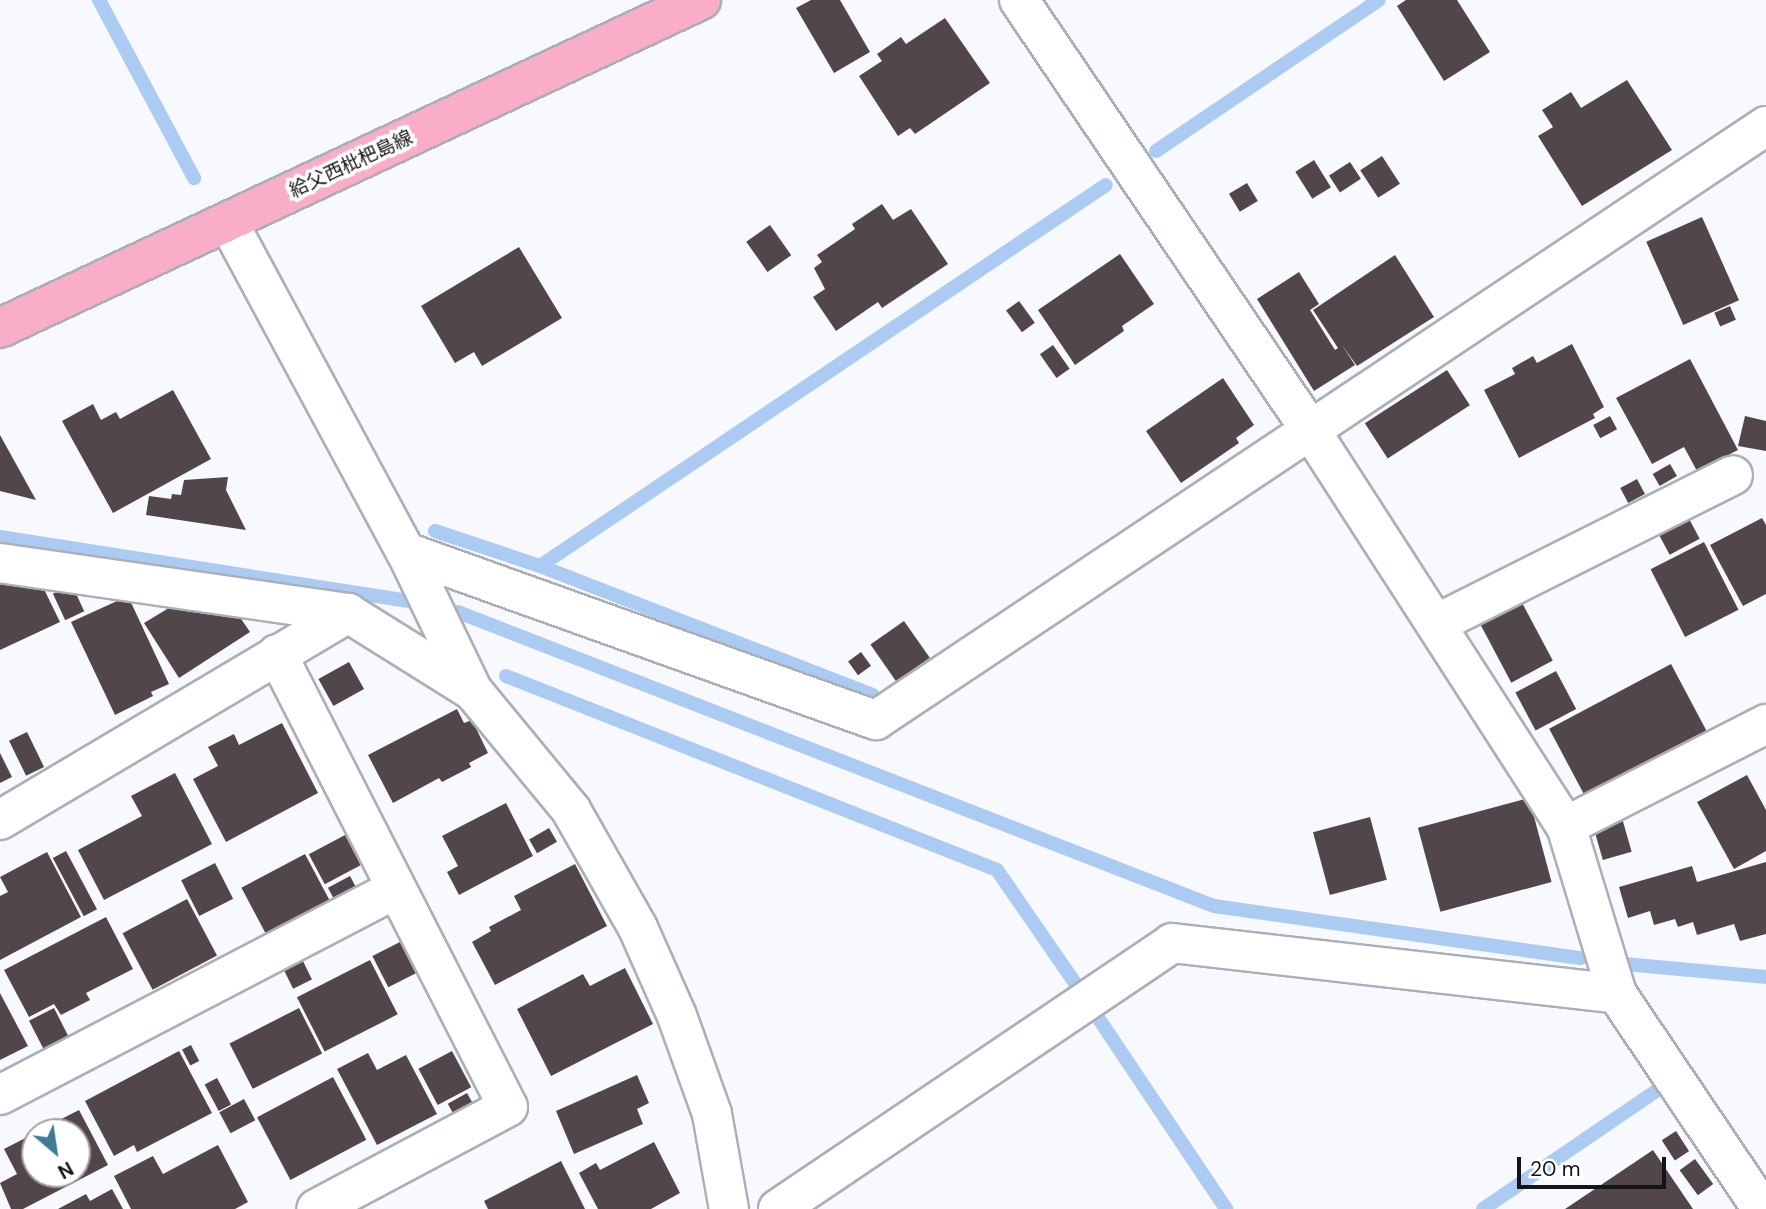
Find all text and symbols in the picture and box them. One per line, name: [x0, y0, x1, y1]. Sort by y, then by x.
street label: 給父西枇杷島線: [286, 126, 416, 202]
north arrow: [21, 1118, 91, 1188]
scale bar: [1521, 1142, 1670, 1186]
text: 20 m: [1530, 1155, 1581, 1183]
text: N: [53, 1156, 78, 1184]

